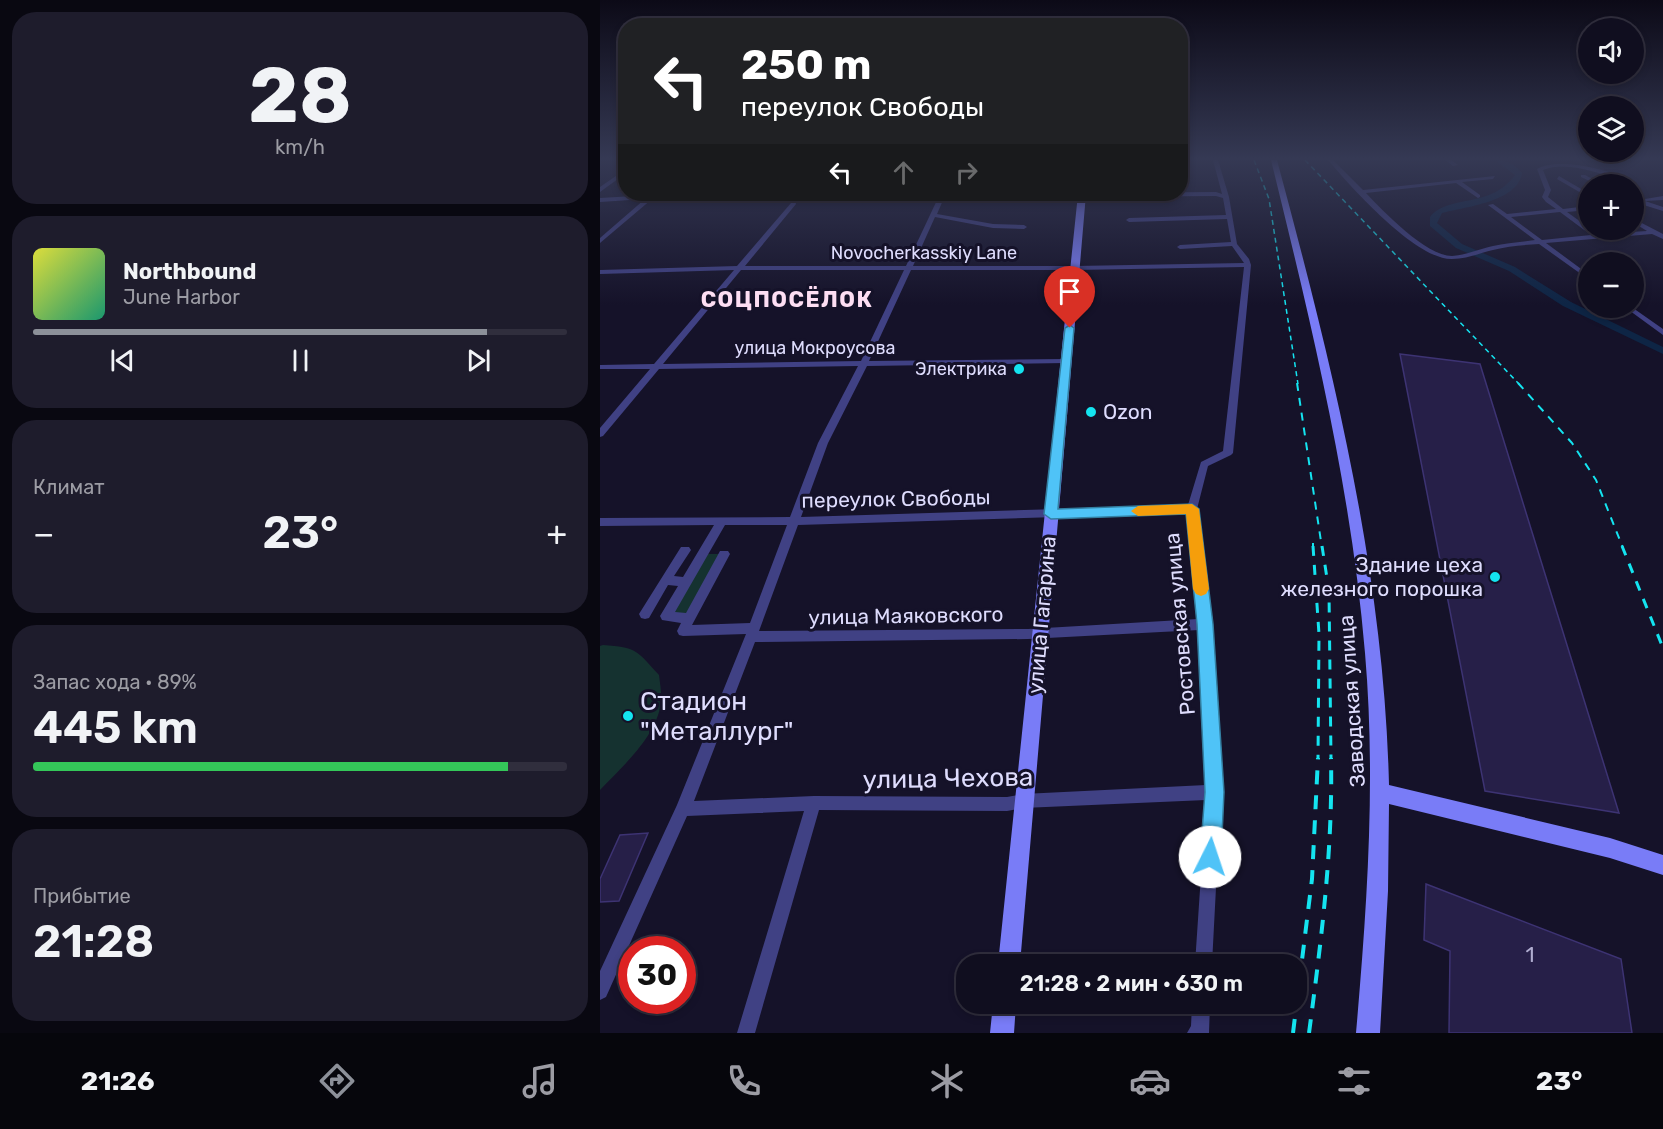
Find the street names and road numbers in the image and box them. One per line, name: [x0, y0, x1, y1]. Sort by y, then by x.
street label: Novocherkasskiy Lane: [831, 242, 1017, 264]
street label: улица Мокроусова: [735, 337, 896, 359]
street label: переулок Свободы: [801, 484, 991, 513]
street label: Ростовская улица: [1159, 532, 1200, 716]
street label: улица Гагарина: [1022, 535, 1061, 695]
street label: улица Маяковского: [808, 601, 1004, 630]
street label: Заводская улица: [1333, 614, 1370, 788]
street label: улица Чехова: [862, 762, 1034, 795]

